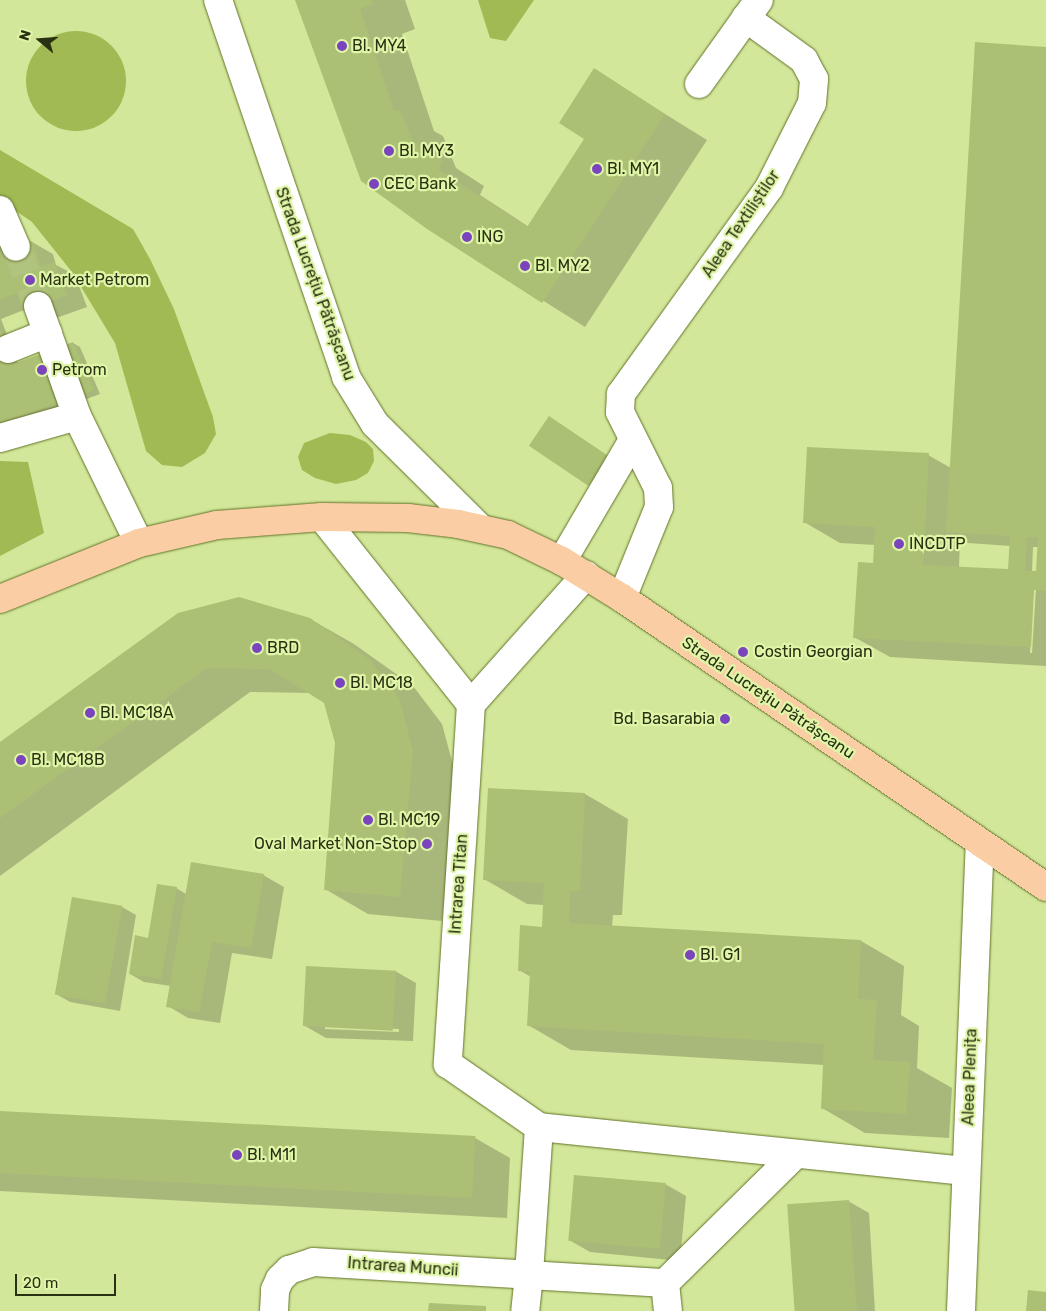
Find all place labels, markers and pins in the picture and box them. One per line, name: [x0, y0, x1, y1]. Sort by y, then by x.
place label: Bl. MY4: [352, 36, 406, 56]
marker: Bl. MY4: [336, 40, 348, 52]
place label: Bl. MY3: [399, 141, 454, 161]
marker: Bl. MY3: [383, 145, 395, 157]
place label: Bl. MY1: [607, 159, 659, 179]
marker: Bl. MY1: [591, 163, 603, 175]
place label: CEC Bank: [384, 174, 456, 194]
marker: CEC Bank: [368, 178, 380, 190]
place label: ING: [477, 227, 503, 247]
marker: ING: [461, 231, 473, 243]
place label: Bl. MY2: [535, 256, 590, 276]
marker: Bl. MY2: [519, 260, 531, 272]
place label: Market Petrom: [40, 270, 149, 290]
marker: Market Petrom: [24, 274, 36, 286]
place label: Petrom: [52, 360, 107, 380]
marker: Petrom: [36, 364, 48, 376]
place label: INCDTP: [909, 534, 965, 554]
marker: INCDTP: [893, 538, 905, 550]
place label: BRD: [267, 638, 299, 658]
marker: BRD: [251, 642, 263, 654]
place label: Costin Georgian: [754, 642, 873, 662]
marker: Costin Georgian: [736, 645, 750, 659]
place label: Bl. MC18: [350, 673, 413, 693]
marker: Bl. MC18: [334, 677, 346, 689]
place label: Bl. MC18A: [100, 703, 174, 723]
marker: Bl. MC18A: [84, 707, 96, 719]
place label: Bd. Basarabia: [613, 709, 715, 729]
marker: Bd. Basarabia: [719, 713, 731, 725]
place label: Bl. MC18B: [31, 750, 105, 770]
marker: Bl. MC18B: [15, 754, 27, 766]
place label: Bl. MC19: [378, 810, 440, 830]
marker: Bl. MC19: [362, 814, 374, 826]
place label: Oval Market Non-Stop: [254, 834, 417, 854]
marker: Oval Market Non-Stop: [421, 838, 433, 850]
place label: Bl. G1: [700, 945, 740, 965]
marker: Bl. G1: [684, 949, 696, 961]
place label: Bl. M11: [247, 1145, 296, 1165]
marker: Bl. M11: [231, 1149, 243, 1161]

